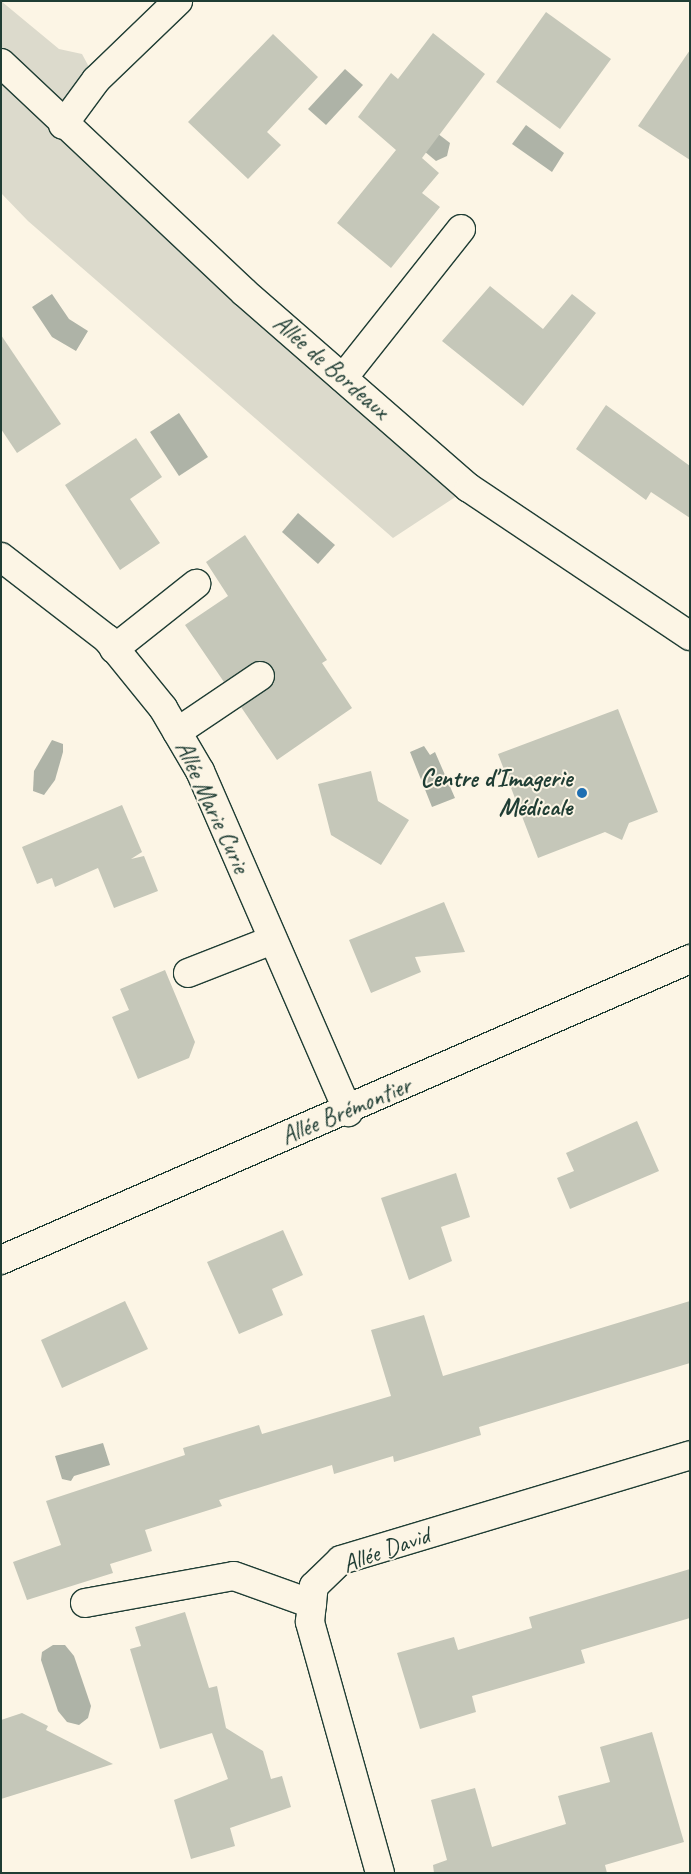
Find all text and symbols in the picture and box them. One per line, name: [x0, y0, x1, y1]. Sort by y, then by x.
street label: Allée de Bordeaux: [267, 308, 395, 426]
street label: Allée Marie Curie: [168, 736, 256, 878]
place label: Centre d'Imagerie Médicale: [420, 764, 572, 823]
marker: Centre d'Imagerie Médicale: [576, 787, 588, 799]
street label: Allée Brémontier: [277, 1070, 415, 1152]
street label: Allée David: [338, 1520, 434, 1580]

